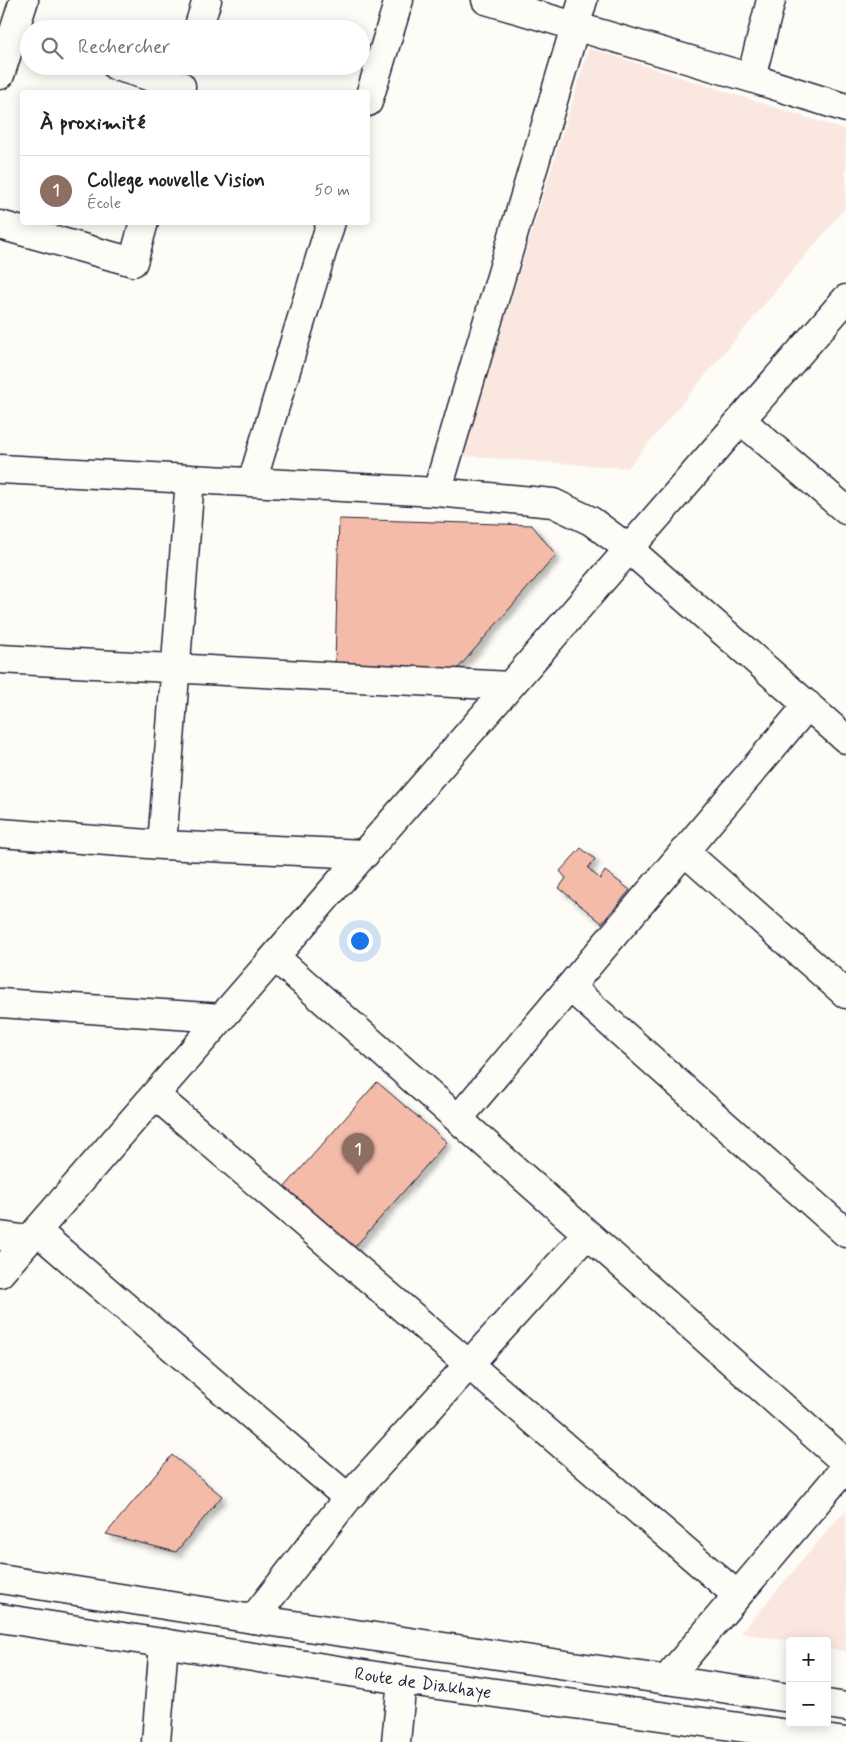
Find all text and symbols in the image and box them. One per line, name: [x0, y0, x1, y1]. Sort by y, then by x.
search box: [20, 20, 370, 75]
icon: search: [38, 34, 66, 62]
text: Rechercher: [78, 35, 170, 60]
text: À proximité: [40, 109, 146, 137]
text: College nouvelle Vision: [87, 168, 265, 193]
text: 1: [52, 180, 60, 201]
text: 50 m: [314, 180, 350, 201]
text: École: [87, 193, 121, 214]
your location: [347, 928, 373, 954]
pin: 1: [342, 1133, 374, 1174]
map controls: [786, 1637, 831, 1727]
button: +: [786, 1637, 831, 1682]
street label: Route de Diakhaye: [353, 1662, 493, 1705]
button: −: [786, 1682, 831, 1727]

